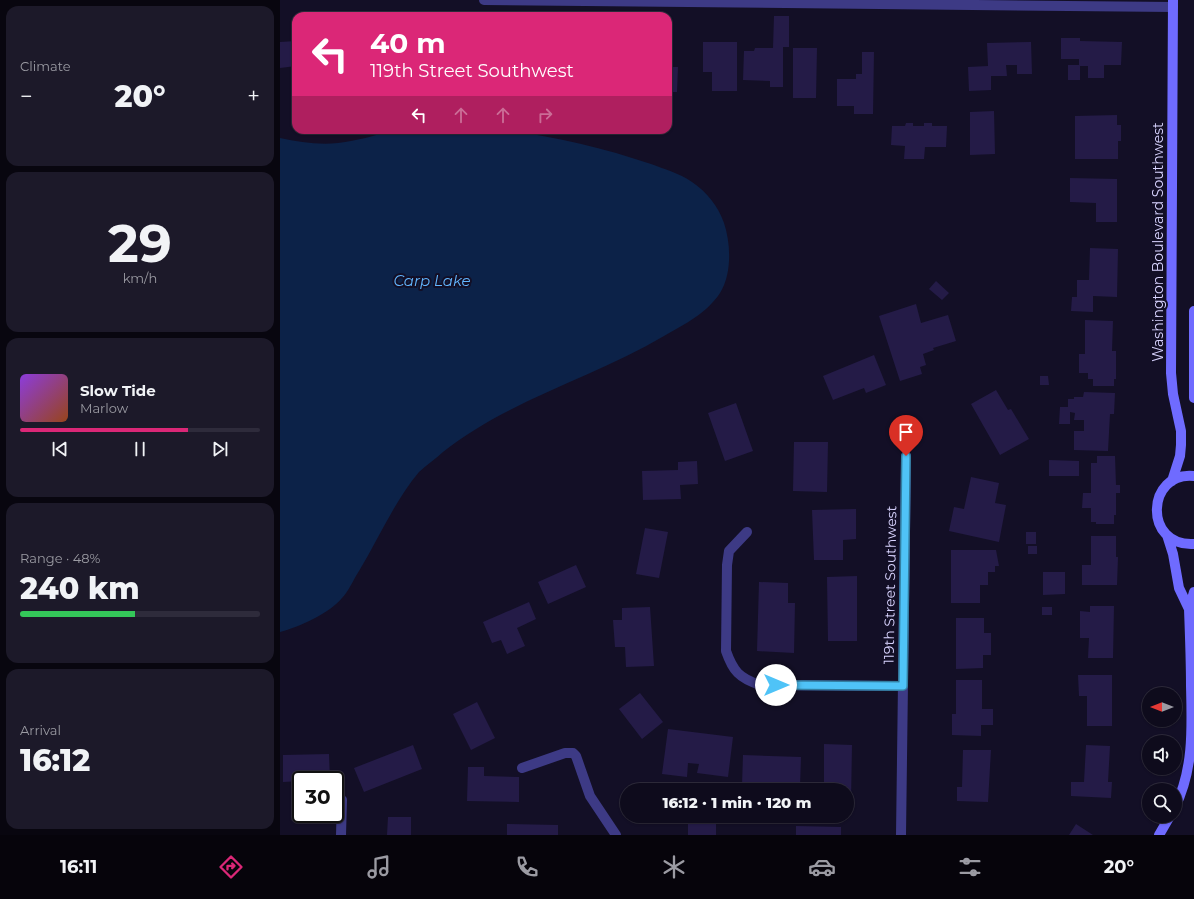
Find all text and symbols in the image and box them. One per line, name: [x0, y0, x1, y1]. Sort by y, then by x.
text: 40 m: [370, 26, 446, 60]
icon: left: [304, 28, 356, 80]
text: Climate: [20, 58, 71, 74]
text: 119th Street Southwest: [370, 60, 574, 82]
text: 20°: [114, 78, 166, 115]
text: −: [20, 83, 33, 110]
text: +: [247, 83, 260, 110]
icon: left: [408, 104, 430, 126]
icon: ahead: [450, 104, 472, 126]
icon: ahead: [492, 104, 514, 126]
icon: right: [534, 104, 556, 126]
street label: Washington Boulevard Southwest: [1149, 122, 1167, 362]
text: 29: [108, 212, 172, 275]
text: km/h: [123, 270, 157, 286]
water label: Carp Lake: [393, 271, 471, 290]
text: Slow Tide: [80, 381, 156, 400]
text: Marlow: [80, 400, 128, 416]
pin: [889, 415, 923, 456]
icon: arrive: [895, 421, 917, 443]
icon: previous: [49, 438, 71, 460]
icon: pause: [129, 438, 151, 460]
icon: next: [209, 438, 231, 460]
street label: 119th Street Southwest: [880, 505, 900, 664]
text: Range · 48%: [20, 550, 100, 566]
text: 240 km: [20, 570, 140, 607]
position arrow: [755, 664, 797, 706]
north arrow: [1142, 687, 1182, 727]
map controls: [1142, 687, 1182, 823]
text: Arrival: [20, 722, 61, 738]
button: sound: [1142, 735, 1182, 775]
text: 16:12: [20, 742, 90, 779]
speed limit sign: 30: [292, 771, 344, 823]
button: search: [1142, 783, 1182, 823]
text: 16:12 · 1 min · 120 m: [663, 793, 811, 812]
icon: directions: [217, 853, 245, 881]
icon: music: [365, 853, 393, 881]
icon: phone: [513, 853, 541, 881]
icon: climate: [660, 853, 688, 881]
icon: car: [808, 853, 836, 881]
icon: filters: [956, 853, 984, 881]
text: 16:11: [60, 856, 97, 878]
text: 20°: [1104, 856, 1134, 878]

